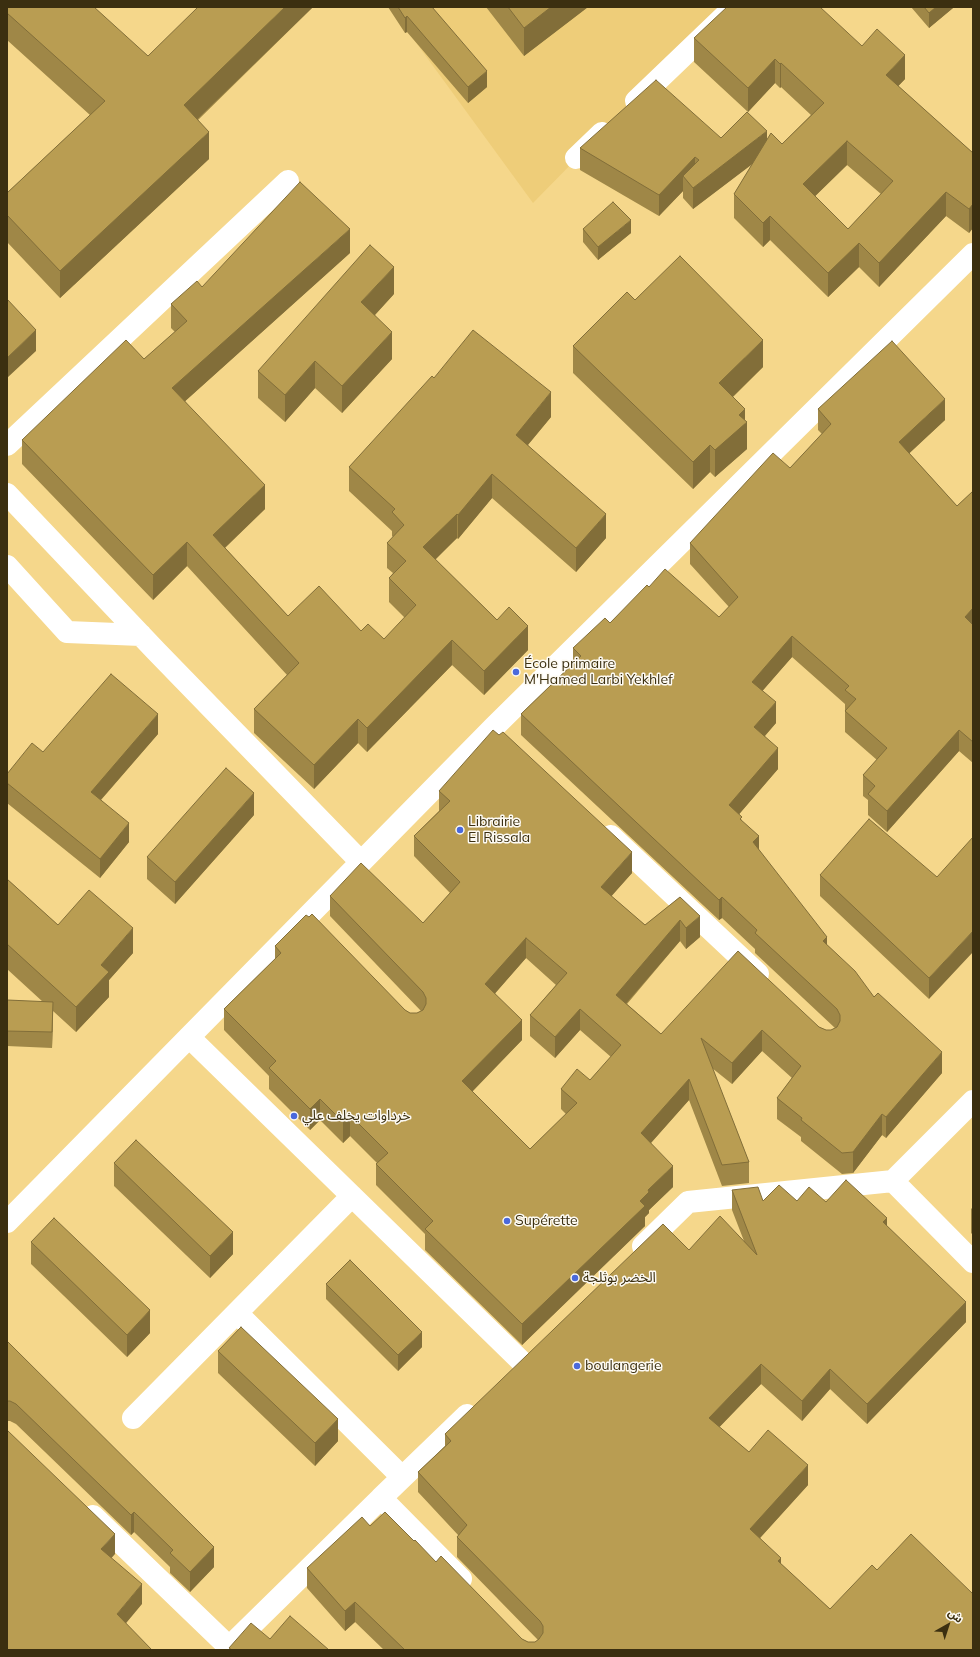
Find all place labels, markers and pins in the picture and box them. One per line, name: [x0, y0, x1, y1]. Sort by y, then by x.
place label: École primaire M'Hamed Larbi Yekhlef: [524, 656, 673, 688]
marker: École primaire M'Hamed Larbi Yekhlef: [511, 667, 521, 677]
place label: Librairie El Rissala: [468, 814, 530, 846]
marker: Librairie El Rissala: [455, 825, 465, 835]
place label: خرداوات يخلف علي: [302, 1108, 410, 1124]
marker: خرداوات يخلف علي: [289, 1111, 299, 1121]
place label: Supérette: [515, 1213, 578, 1229]
marker: Supérette: [502, 1216, 512, 1226]
place label: الخضر بوثلجة: [583, 1270, 656, 1286]
marker: الخضر بوثلجة: [570, 1273, 580, 1283]
place label: boulangerie: [585, 1358, 661, 1374]
marker: boulangerie: [572, 1361, 582, 1371]

